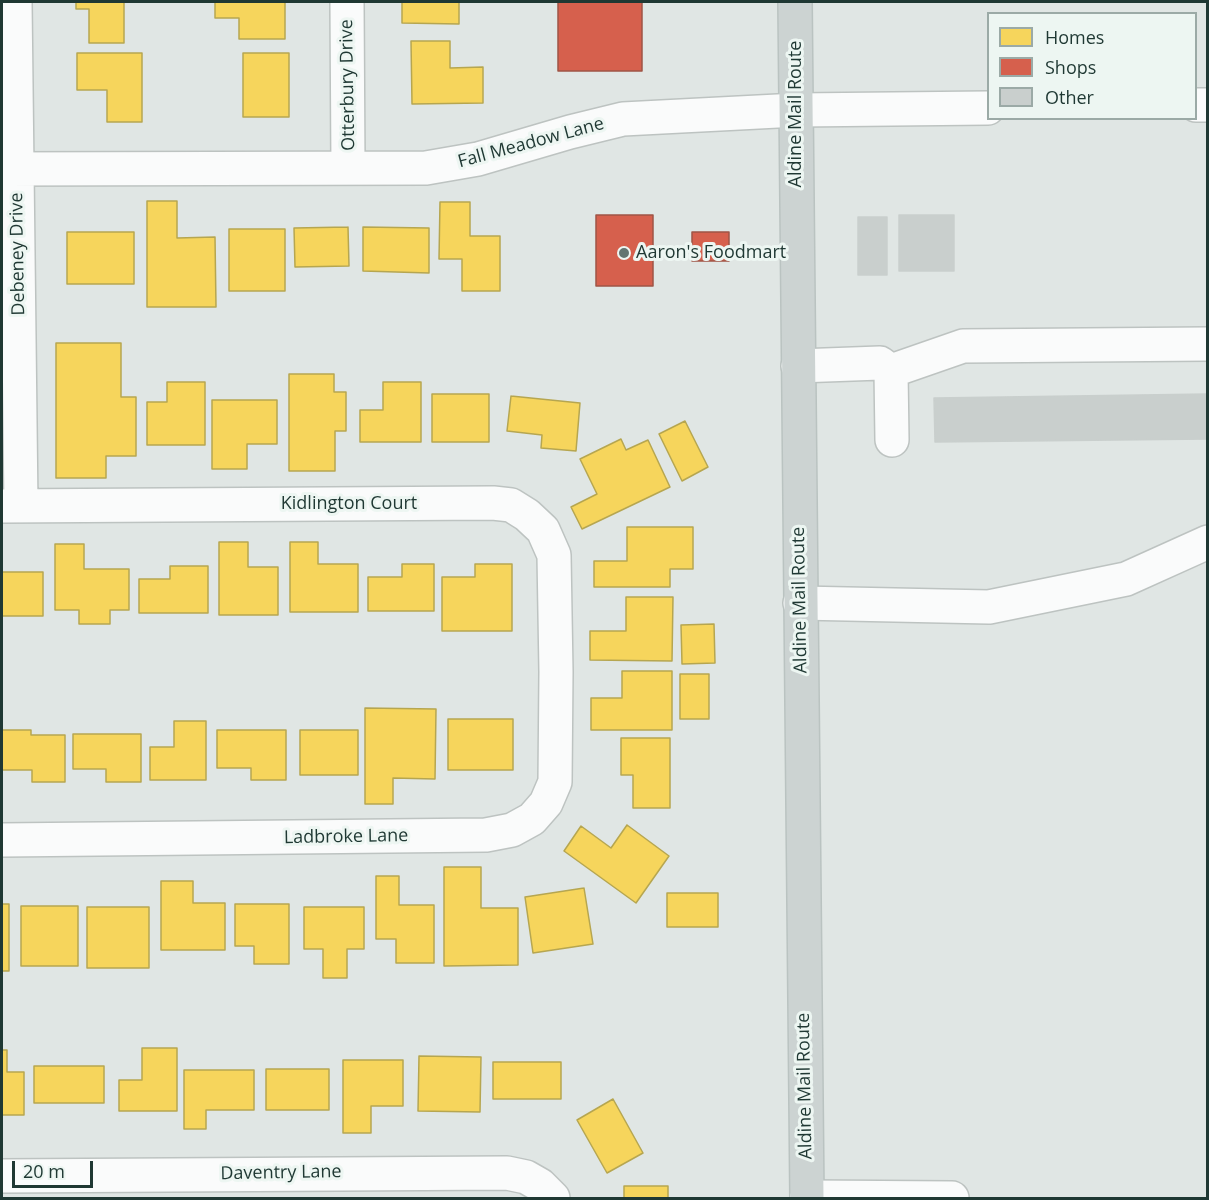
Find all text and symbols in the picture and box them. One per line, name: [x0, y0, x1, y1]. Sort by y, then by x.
legend: [987, 12, 1197, 120]
street label: Otterbury Drive: [336, 19, 360, 151]
text: Homes: [1045, 25, 1104, 49]
street label: Aldine Mail Route: [785, 41, 807, 187]
text: Shops: [1045, 55, 1096, 79]
text: Other: [1045, 85, 1094, 109]
street label: Fall Meadow Lane: [456, 113, 606, 173]
street label: Debeney Drive: [6, 192, 30, 316]
place label: Aaron's Foodmart: [636, 242, 786, 264]
marker: Aaron's Foodmart: [617, 246, 631, 260]
street label: Kidlington Court: [281, 493, 417, 515]
street label: Aldine Mail Route: [788, 526, 812, 674]
street label: Ladbroke Lane: [284, 825, 408, 849]
street label: Aldine Mail Route: [793, 1012, 817, 1160]
scale bar: [15, 1149, 96, 1187]
text: 20 m: [23, 1159, 65, 1183]
street label: Daventry Lane: [220, 1161, 342, 1185]

